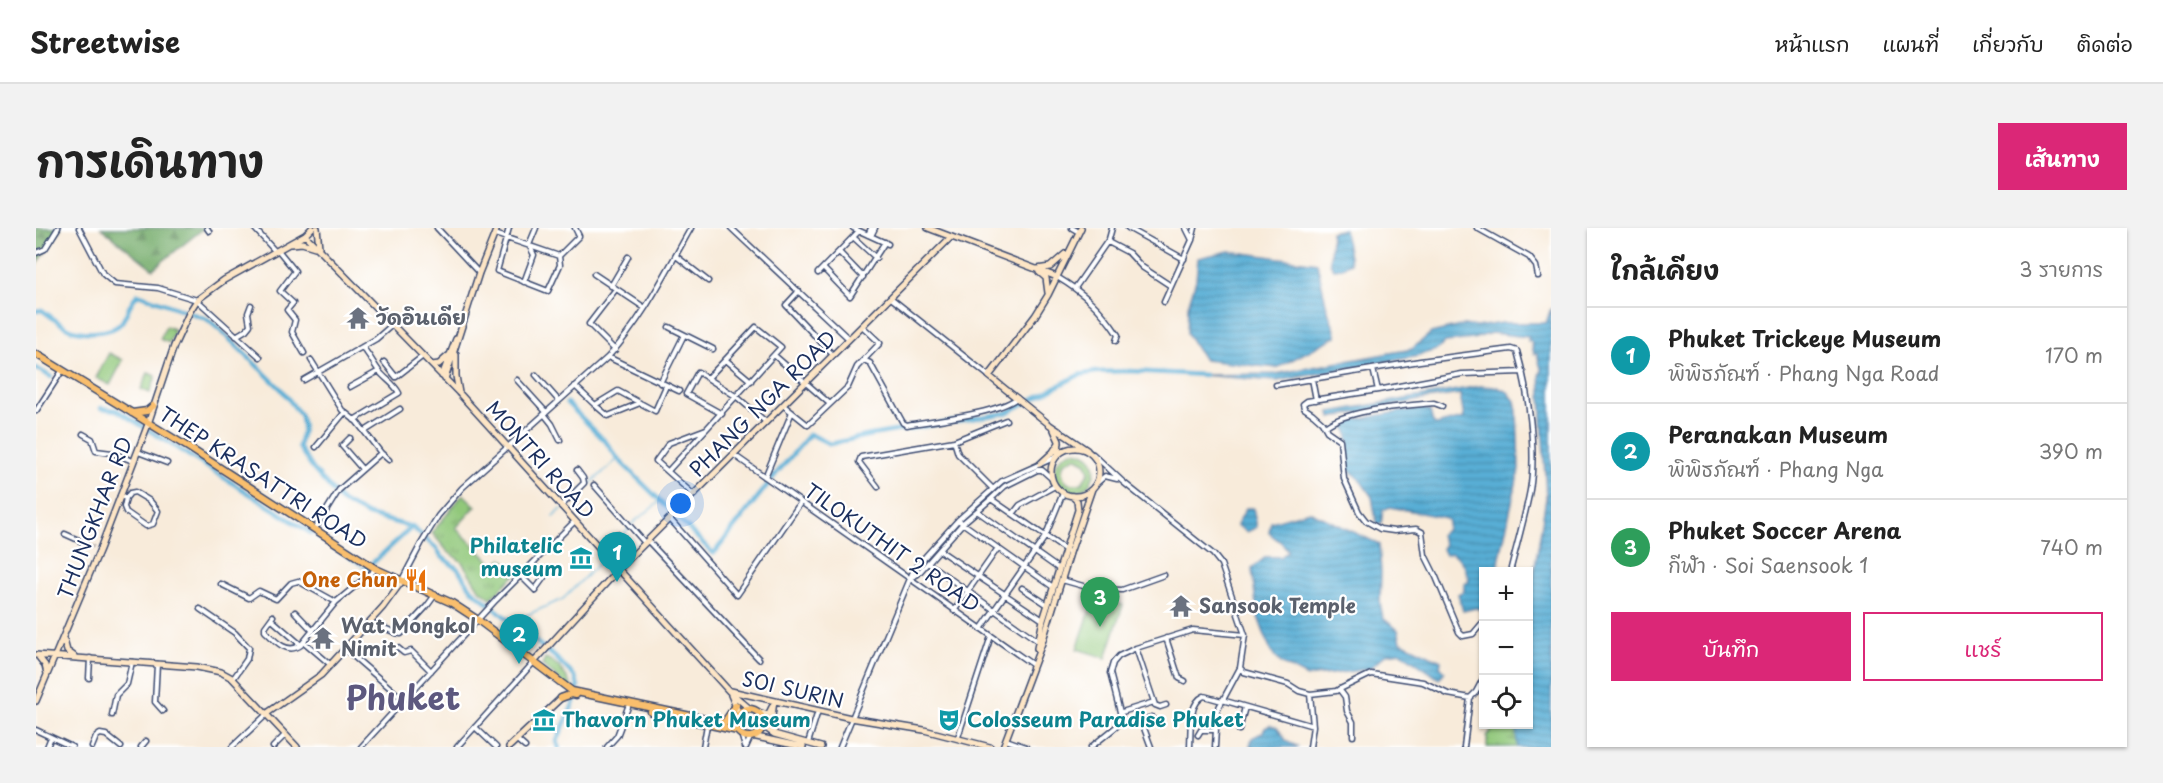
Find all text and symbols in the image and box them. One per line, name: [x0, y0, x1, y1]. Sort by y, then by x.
text: Streetwise: [30, 20, 180, 63]
text: หน้าแรก: [1775, 27, 1850, 59]
text: แผนที่: [1883, 27, 1939, 59]
text: เกี่ยวกับ: [1972, 27, 2044, 59]
text: ติดต่อ: [2077, 27, 2133, 59]
button: เส้นทาง: [1998, 123, 2127, 190]
text: การเดินทาง: [36, 128, 264, 191]
text: ใกล้เคียง: [1611, 250, 1719, 289]
text: 3 รายการ: [2019, 254, 2103, 284]
place label: วัดอินเดีย: [376, 302, 466, 332]
temple icon: วัดอินเดีย: [345, 305, 371, 331]
text: Phuket Trickeye Museum: [1668, 321, 1941, 354]
street label: PHANG NGA ROAD: [682, 323, 843, 484]
text: 1: [1626, 340, 1635, 370]
text: 170 m: [2045, 340, 2103, 370]
text: พิพิธภัณฑ์ · Phang Nga Road: [1668, 358, 1939, 388]
street label: MONTRI ROAD: [479, 394, 602, 525]
street label: THEP KRASATTRI ROAD: [154, 399, 373, 556]
text: Peranakan Museum: [1668, 417, 1888, 450]
street label: THUNGKHAR RD: [49, 432, 139, 603]
text: 2: [1623, 436, 1638, 466]
text: 390 m: [2039, 436, 2103, 466]
text: พิพิธภัณฑ์ · Phang Nga: [1668, 454, 1883, 484]
street label: TILOKUTHIT 2 ROAD: [799, 475, 986, 619]
your location: [666, 489, 695, 518]
text: Phuket Soccer Arena: [1668, 513, 1901, 546]
place label: Philatelic museum: [470, 530, 563, 583]
pin: 1: [598, 532, 636, 582]
text: 3: [1624, 532, 1637, 562]
text: 740 m: [2040, 532, 2103, 562]
museum icon: Philatelic museum: [568, 545, 594, 571]
text: กีฬา · Soi Saensook 1: [1668, 550, 1868, 580]
place label: One Chun: [302, 564, 398, 594]
restaurant icon: One Chun: [403, 567, 429, 593]
map controls: [1479, 567, 1533, 729]
button: +: [1479, 567, 1533, 621]
pin: 3: [1080, 578, 1120, 627]
place label: Sansook Temple: [1199, 590, 1356, 620]
temple icon: Sansook Temple: [1168, 593, 1194, 619]
place label: Wat Mongkol Nimit: [341, 610, 476, 663]
button: บันทึก: [1611, 612, 1851, 681]
button: แชร์: [1863, 612, 2103, 681]
pin: 2: [500, 614, 538, 664]
button: −: [1479, 621, 1533, 675]
temple icon: Wat Mongkol Nimit: [310, 625, 336, 651]
street label: SOI SURIN: [739, 663, 847, 715]
district label: Phuket: [346, 673, 460, 721]
button: locate: [1479, 675, 1533, 729]
place label: Thavorn Phuket Museum: [562, 704, 811, 734]
place label: Colosseum Paradise Phuket: [967, 704, 1244, 734]
museum icon: Thavorn Phuket Museum: [531, 707, 557, 733]
theatre icon: Colosseum Paradise Phuket: [936, 707, 962, 733]

